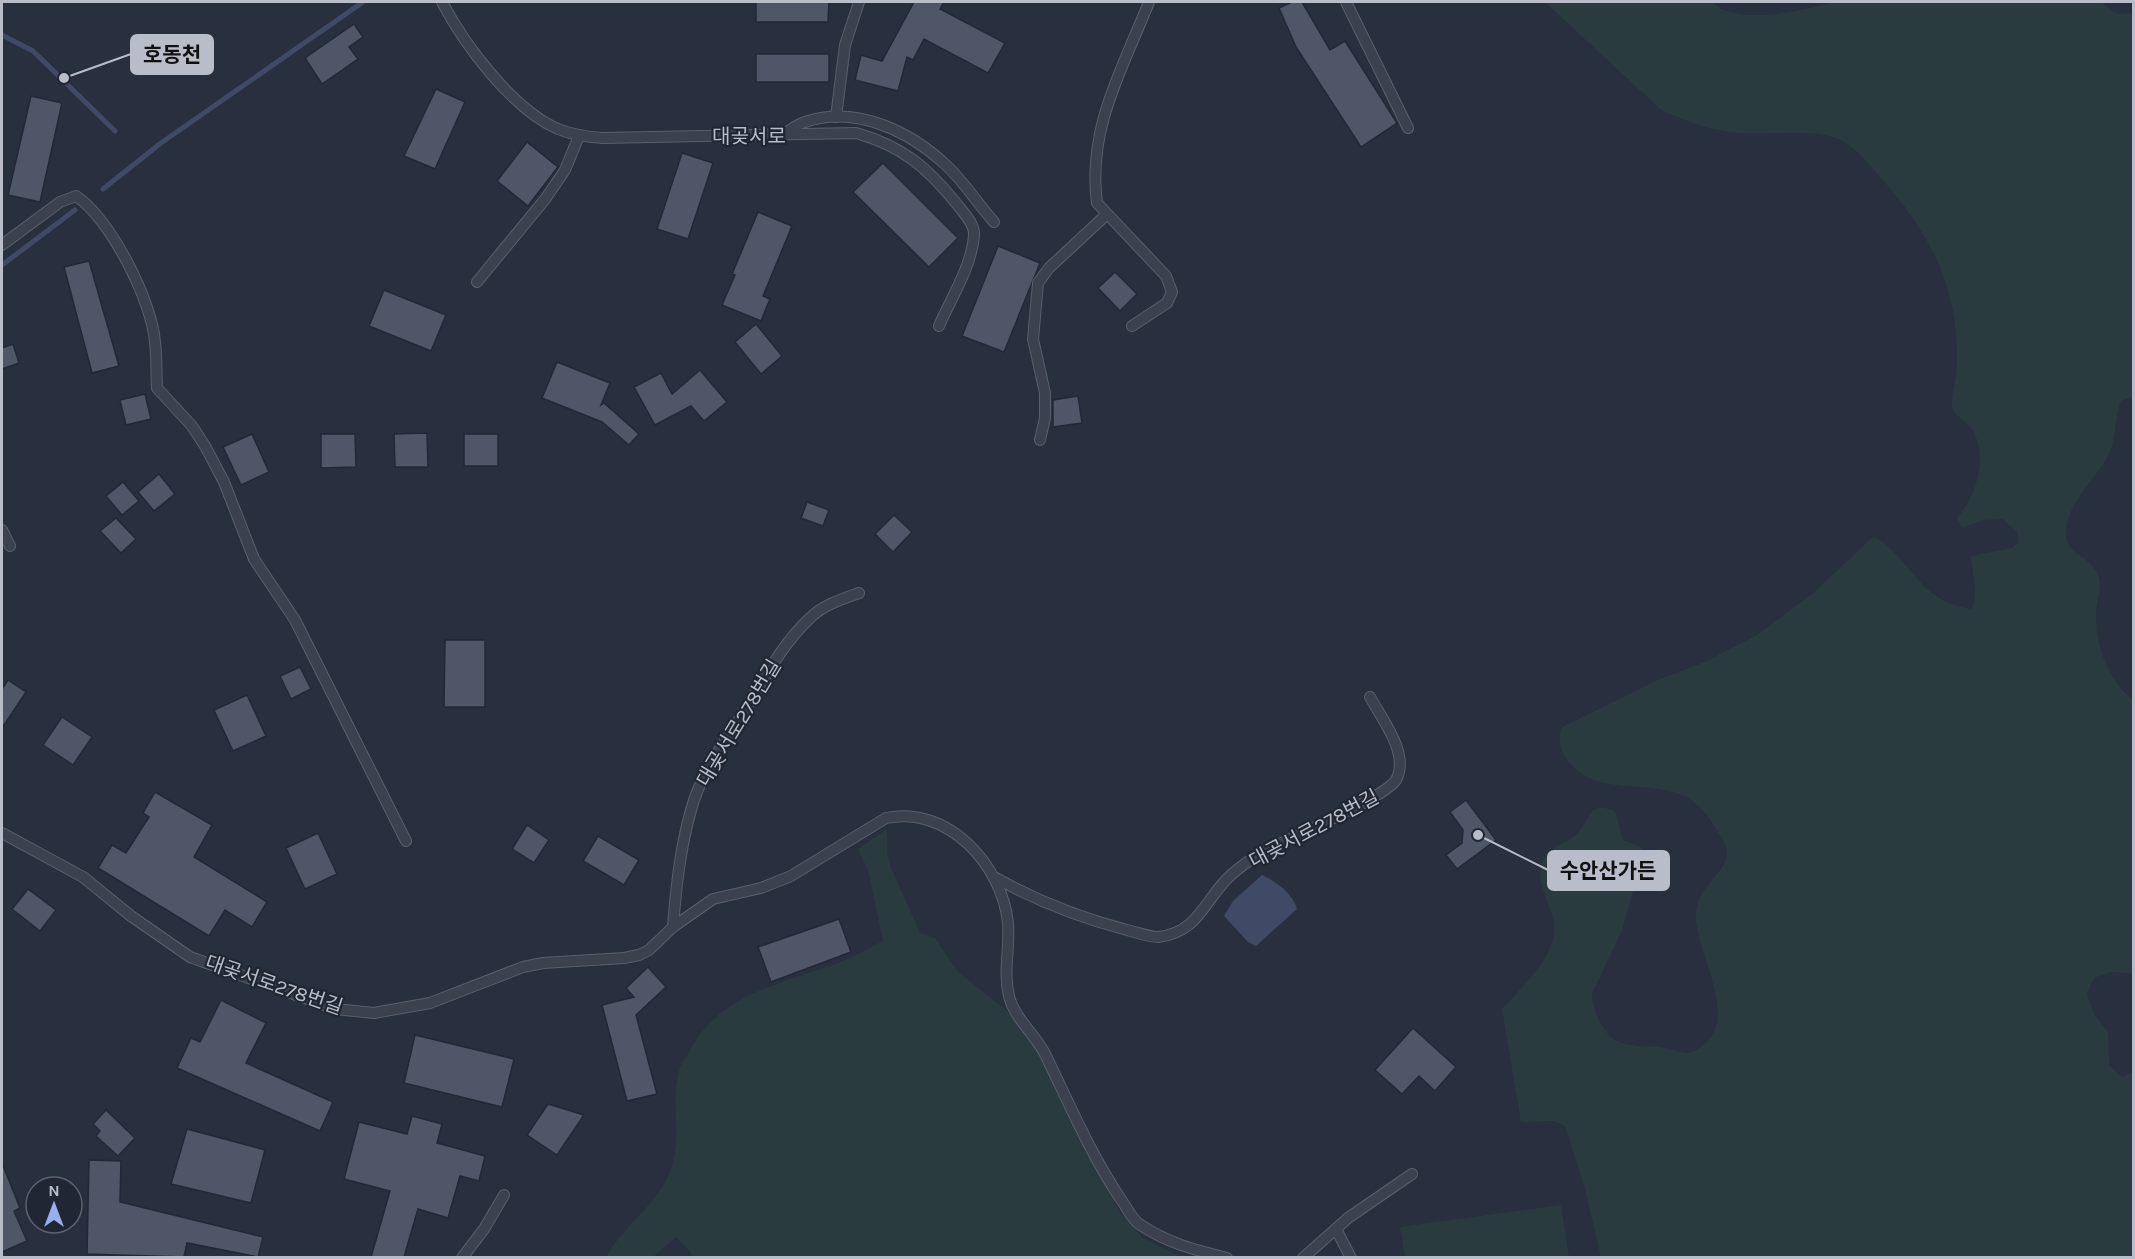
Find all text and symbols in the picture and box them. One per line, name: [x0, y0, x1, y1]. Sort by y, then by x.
callout: 호동천: [131, 35, 213, 74]
text: 호동천: [143, 43, 201, 67]
street label: 대곶서로: [712, 125, 786, 148]
street label: 대곶서로278번길: [692, 656, 786, 790]
street label: 대곶서로278번길: [1245, 785, 1383, 873]
callout: 수안산가든: [1548, 851, 1669, 890]
text: 수안산가든: [1560, 859, 1656, 883]
street label: 대곶서로278번길: [202, 951, 346, 1019]
north arrow: [24, 1175, 84, 1235]
text: N: [48, 1181, 60, 1200]

